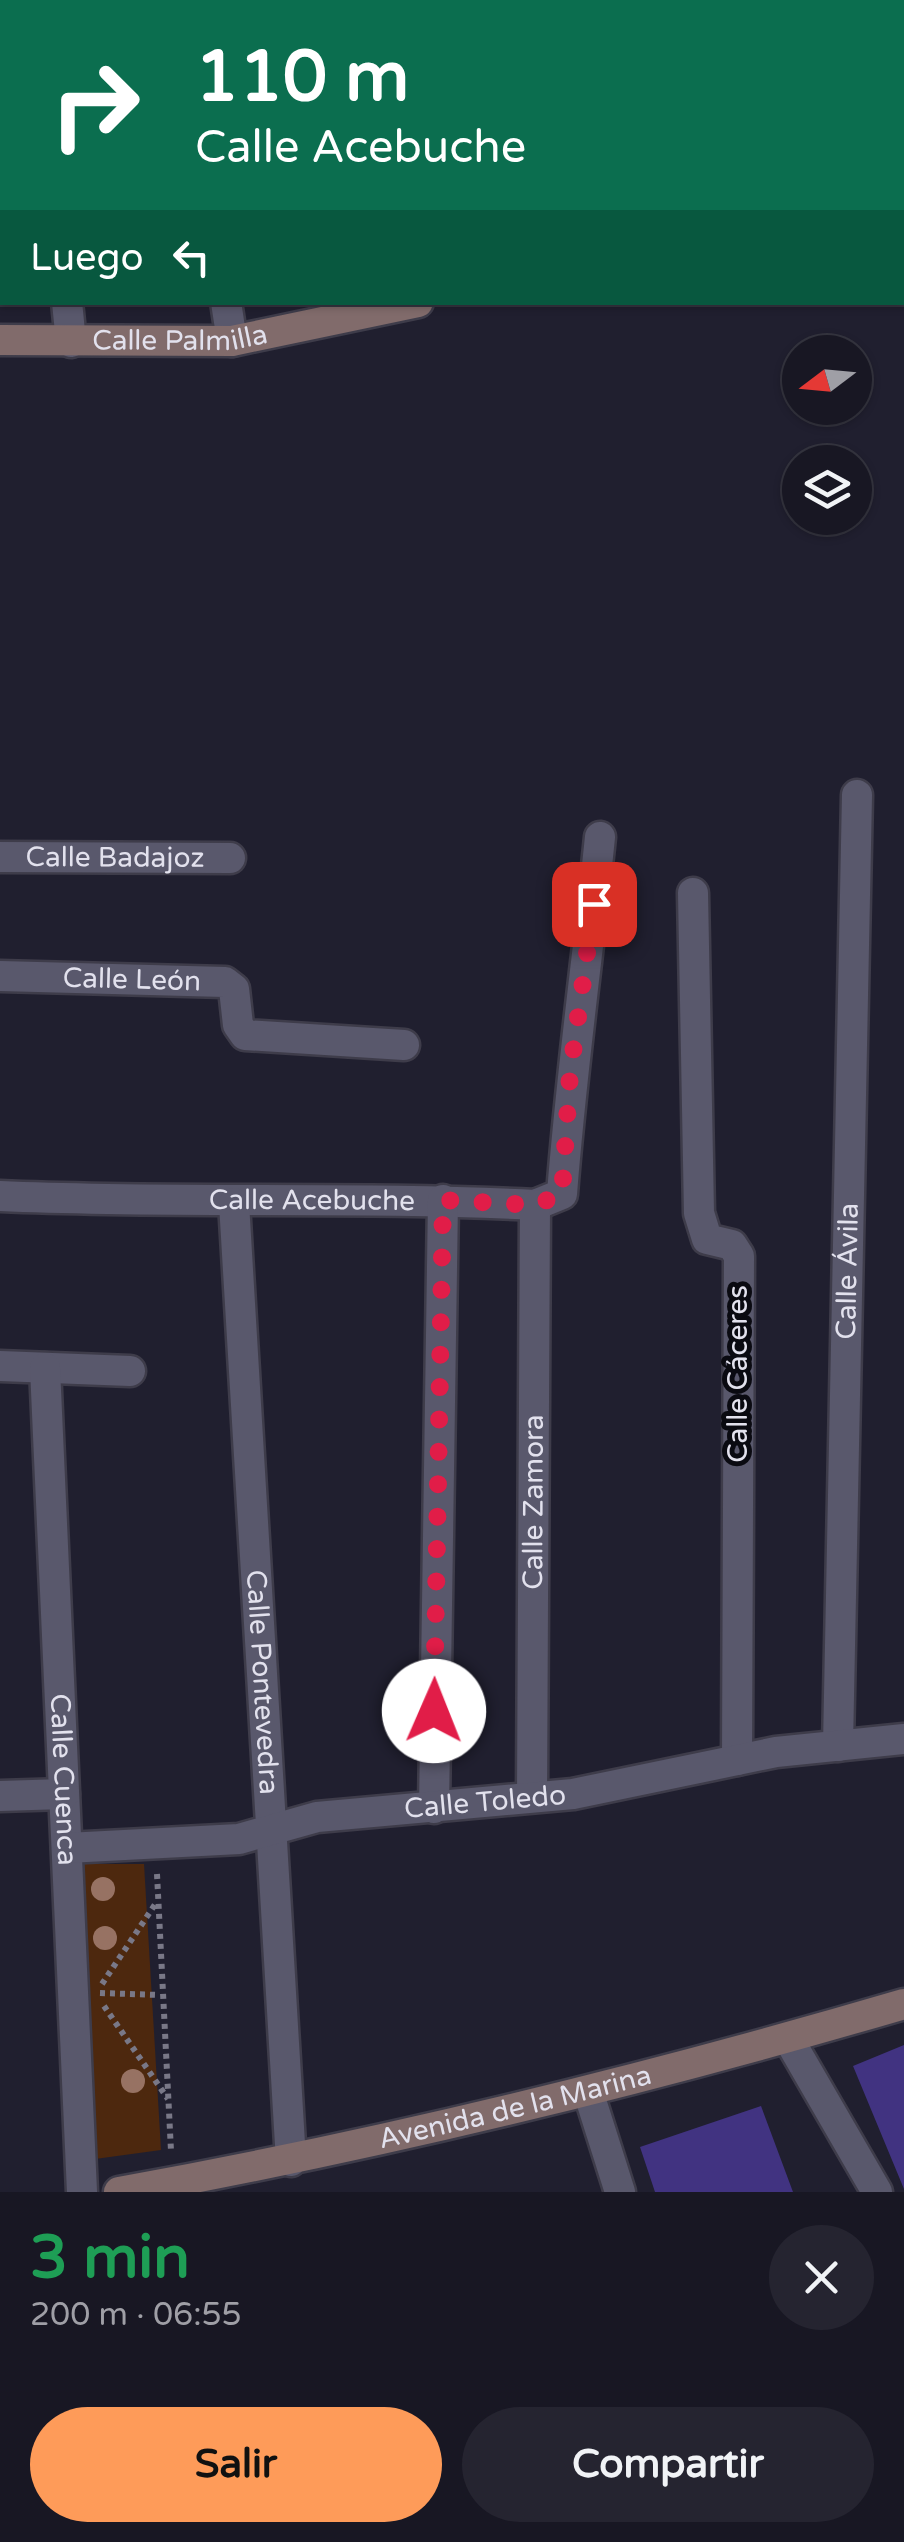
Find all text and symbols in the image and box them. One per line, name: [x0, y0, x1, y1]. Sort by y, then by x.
text: 110 m: [195, 36, 409, 120]
icon: right: [30, 40, 160, 170]
text: Calle Acebuche: [195, 121, 526, 175]
icon: left: [164, 230, 219, 285]
text: Luego: [30, 235, 144, 281]
street label: Calle Palmilla: [92, 317, 271, 358]
north arrow: [782, 335, 872, 425]
map controls: [782, 335, 872, 535]
button: layers: [782, 445, 872, 535]
street label: Calle Badajoz: [25, 840, 205, 875]
pin: [552, 862, 637, 947]
icon: arrive: [567, 877, 622, 932]
street label: Calle León: [62, 961, 202, 998]
street label: Calle Acebuche: [209, 1183, 415, 1218]
street label: Calle Ávila: [829, 1202, 866, 1340]
street label: Calle Cáceres: [721, 1285, 755, 1463]
street label: Calle Zamora: [516, 1414, 551, 1590]
street label: Calle Pontevedra: [239, 1569, 286, 1796]
position arrow: [382, 1659, 486, 1763]
street label: Calle Cuenca: [43, 1693, 84, 1866]
street label: Calle Toledo: [403, 1778, 567, 1826]
street label: Avenida de la Marina: [375, 2058, 655, 2156]
text: 3 min: [30, 2222, 190, 2294]
button: close: [769, 2225, 874, 2330]
text: 200 m · 06:55: [30, 2296, 242, 2334]
button: Salir: [30, 2407, 442, 2522]
button: Compartir: [462, 2407, 874, 2522]

